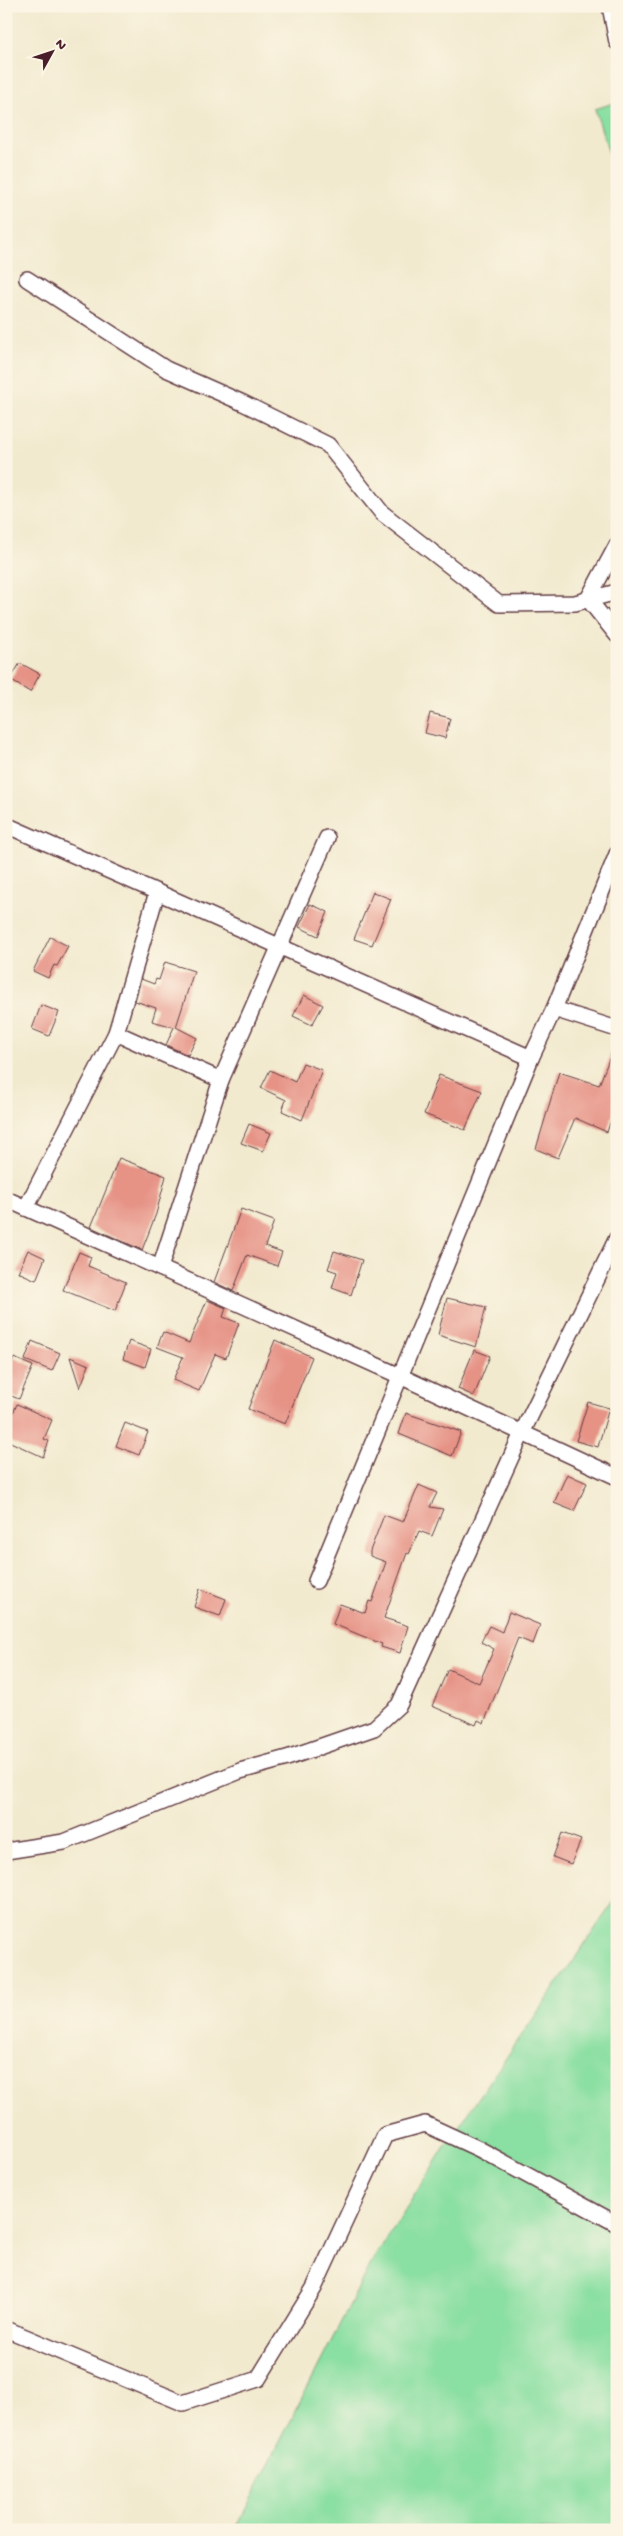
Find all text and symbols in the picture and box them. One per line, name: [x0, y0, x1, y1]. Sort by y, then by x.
north arrow: [28, 28, 78, 78]
text: N: [51, 36, 69, 54]

